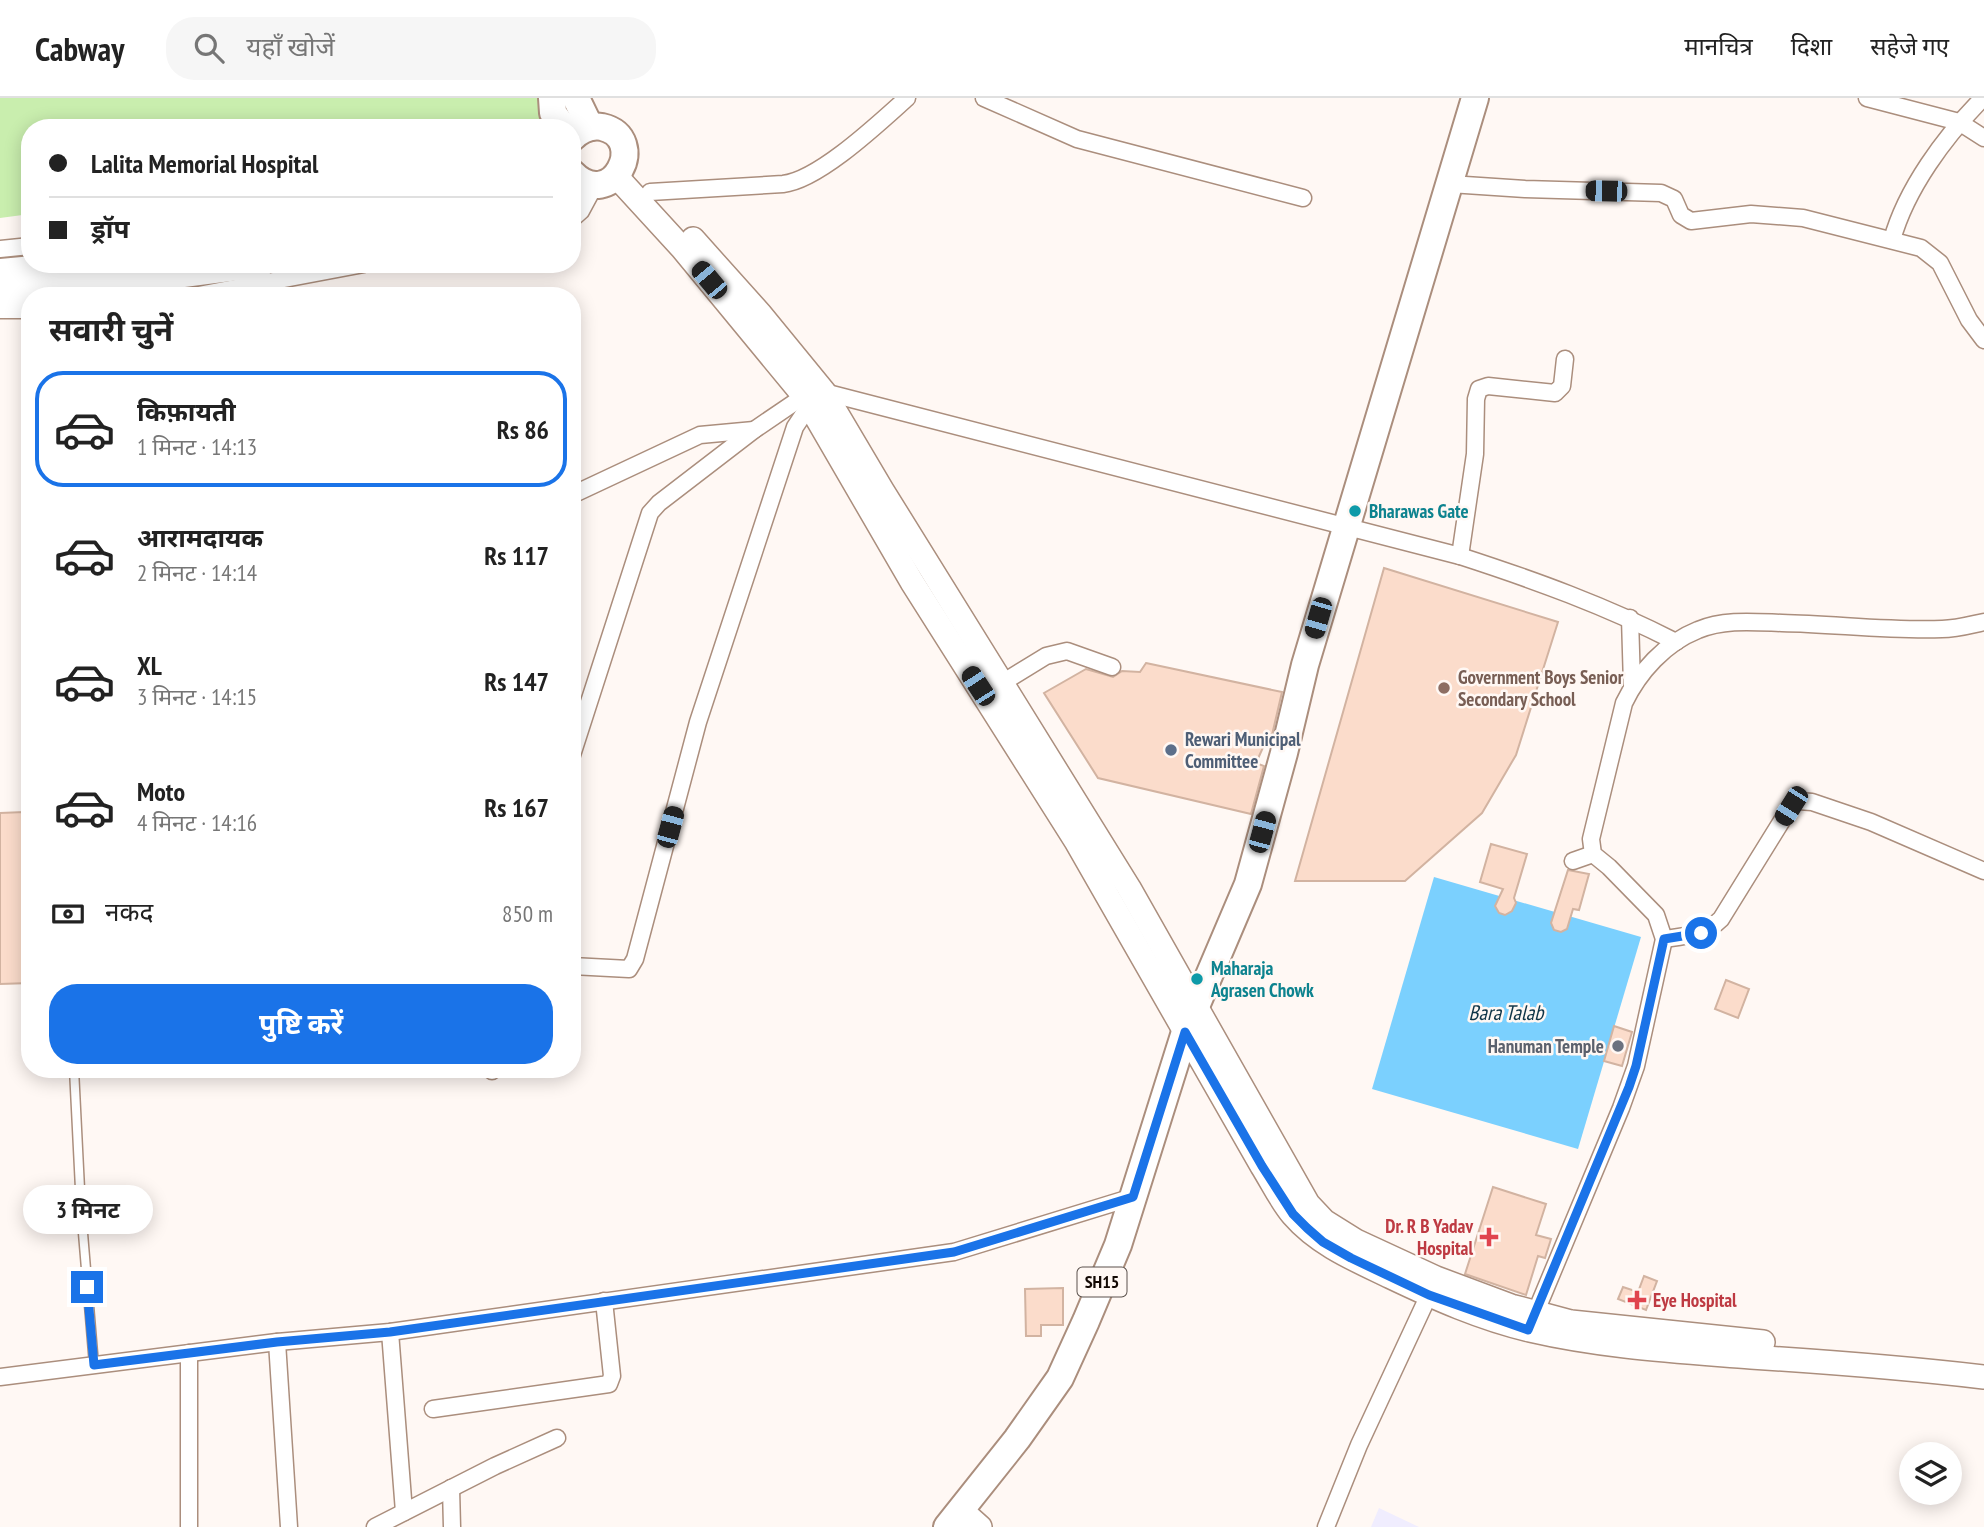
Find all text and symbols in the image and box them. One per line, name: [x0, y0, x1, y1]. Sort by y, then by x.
search box: [166, 17, 656, 80]
text: Cabway: [35, 27, 124, 70]
icon: search: [190, 29, 228, 67]
text: यहाँ खोजें: [246, 30, 335, 63]
text: मानचित्र: [1684, 31, 1753, 62]
text: दिशा: [1791, 31, 1832, 62]
text: सहेजे गए: [1870, 31, 1949, 62]
text: Lalita Memorial Hospital: [91, 147, 318, 180]
car: [1585, 180, 1628, 202]
text: ड्रॉप: [91, 212, 129, 245]
car: [688, 257, 731, 303]
text: सवारी चुनें: [49, 308, 173, 350]
text: किफ़ायती: [137, 395, 236, 428]
icon: car: [53, 398, 116, 461]
text: Rs 86: [497, 413, 549, 446]
text: 1 मिनट · 14:13: [137, 432, 257, 461]
place label: Bharawas Gate: [1369, 499, 1469, 523]
marker: Bharawas Gate: [1347, 503, 1363, 519]
text: आरामदायक: [137, 521, 263, 554]
icon: car: [53, 524, 116, 587]
text: Rs 117: [484, 539, 549, 572]
text: 2 मिनट · 14:14: [137, 558, 257, 587]
car: [1303, 595, 1334, 641]
text: XL: [137, 649, 162, 682]
icon: car: [53, 650, 116, 713]
car: [958, 663, 999, 709]
text: Rs 147: [484, 665, 549, 698]
place label: Government Boys Senior Secondary School: [1458, 665, 1624, 711]
marker: Government Boys Senior Secondary School: [1436, 680, 1452, 696]
text: 3 मिनट · 14:15: [137, 682, 257, 711]
place label: Rewari Municipal Committee: [1185, 727, 1301, 773]
marker: Rewari Municipal Committee: [1163, 742, 1179, 758]
text: Moto: [137, 775, 185, 808]
icon: car: [53, 776, 116, 839]
car: [1771, 783, 1812, 829]
text: Rs 167: [484, 791, 549, 824]
car: [655, 804, 686, 850]
text: 4 मिनट · 14:16: [137, 808, 257, 837]
car: [1247, 809, 1278, 855]
icon: cash: [49, 895, 87, 933]
text: नकद: [105, 895, 153, 928]
text: 850 m: [502, 899, 553, 928]
route start: [1685, 917, 1717, 949]
place label: Maharaja Agrasen Chowk: [1210, 956, 1314, 1002]
marker: Maharaja Agrasen Chowk: [1189, 971, 1205, 987]
button: पुष्टि करें: [49, 984, 553, 1064]
water label: Bara Talab: [1469, 999, 1545, 1026]
place label: Hanuman Temple: [1488, 1034, 1604, 1058]
marker: Hanuman Temple: [1610, 1038, 1626, 1054]
callout: 3 मिनट: [22, 1186, 152, 1234]
text: 3 मिनट: [56, 1195, 120, 1224]
place label: Dr. R B Yadav Hospital: [1385, 1214, 1473, 1260]
marker: Dr. R B Yadav Hospital: [1479, 1227, 1499, 1247]
road number: SH15: [1078, 1268, 1126, 1296]
route end: [71, 1271, 103, 1303]
place label: Eye Hospital: [1653, 1288, 1737, 1312]
marker: Eye Hospital: [1627, 1290, 1647, 1310]
map controls: [1899, 1442, 1962, 1505]
button: layers: [1899, 1442, 1962, 1505]

